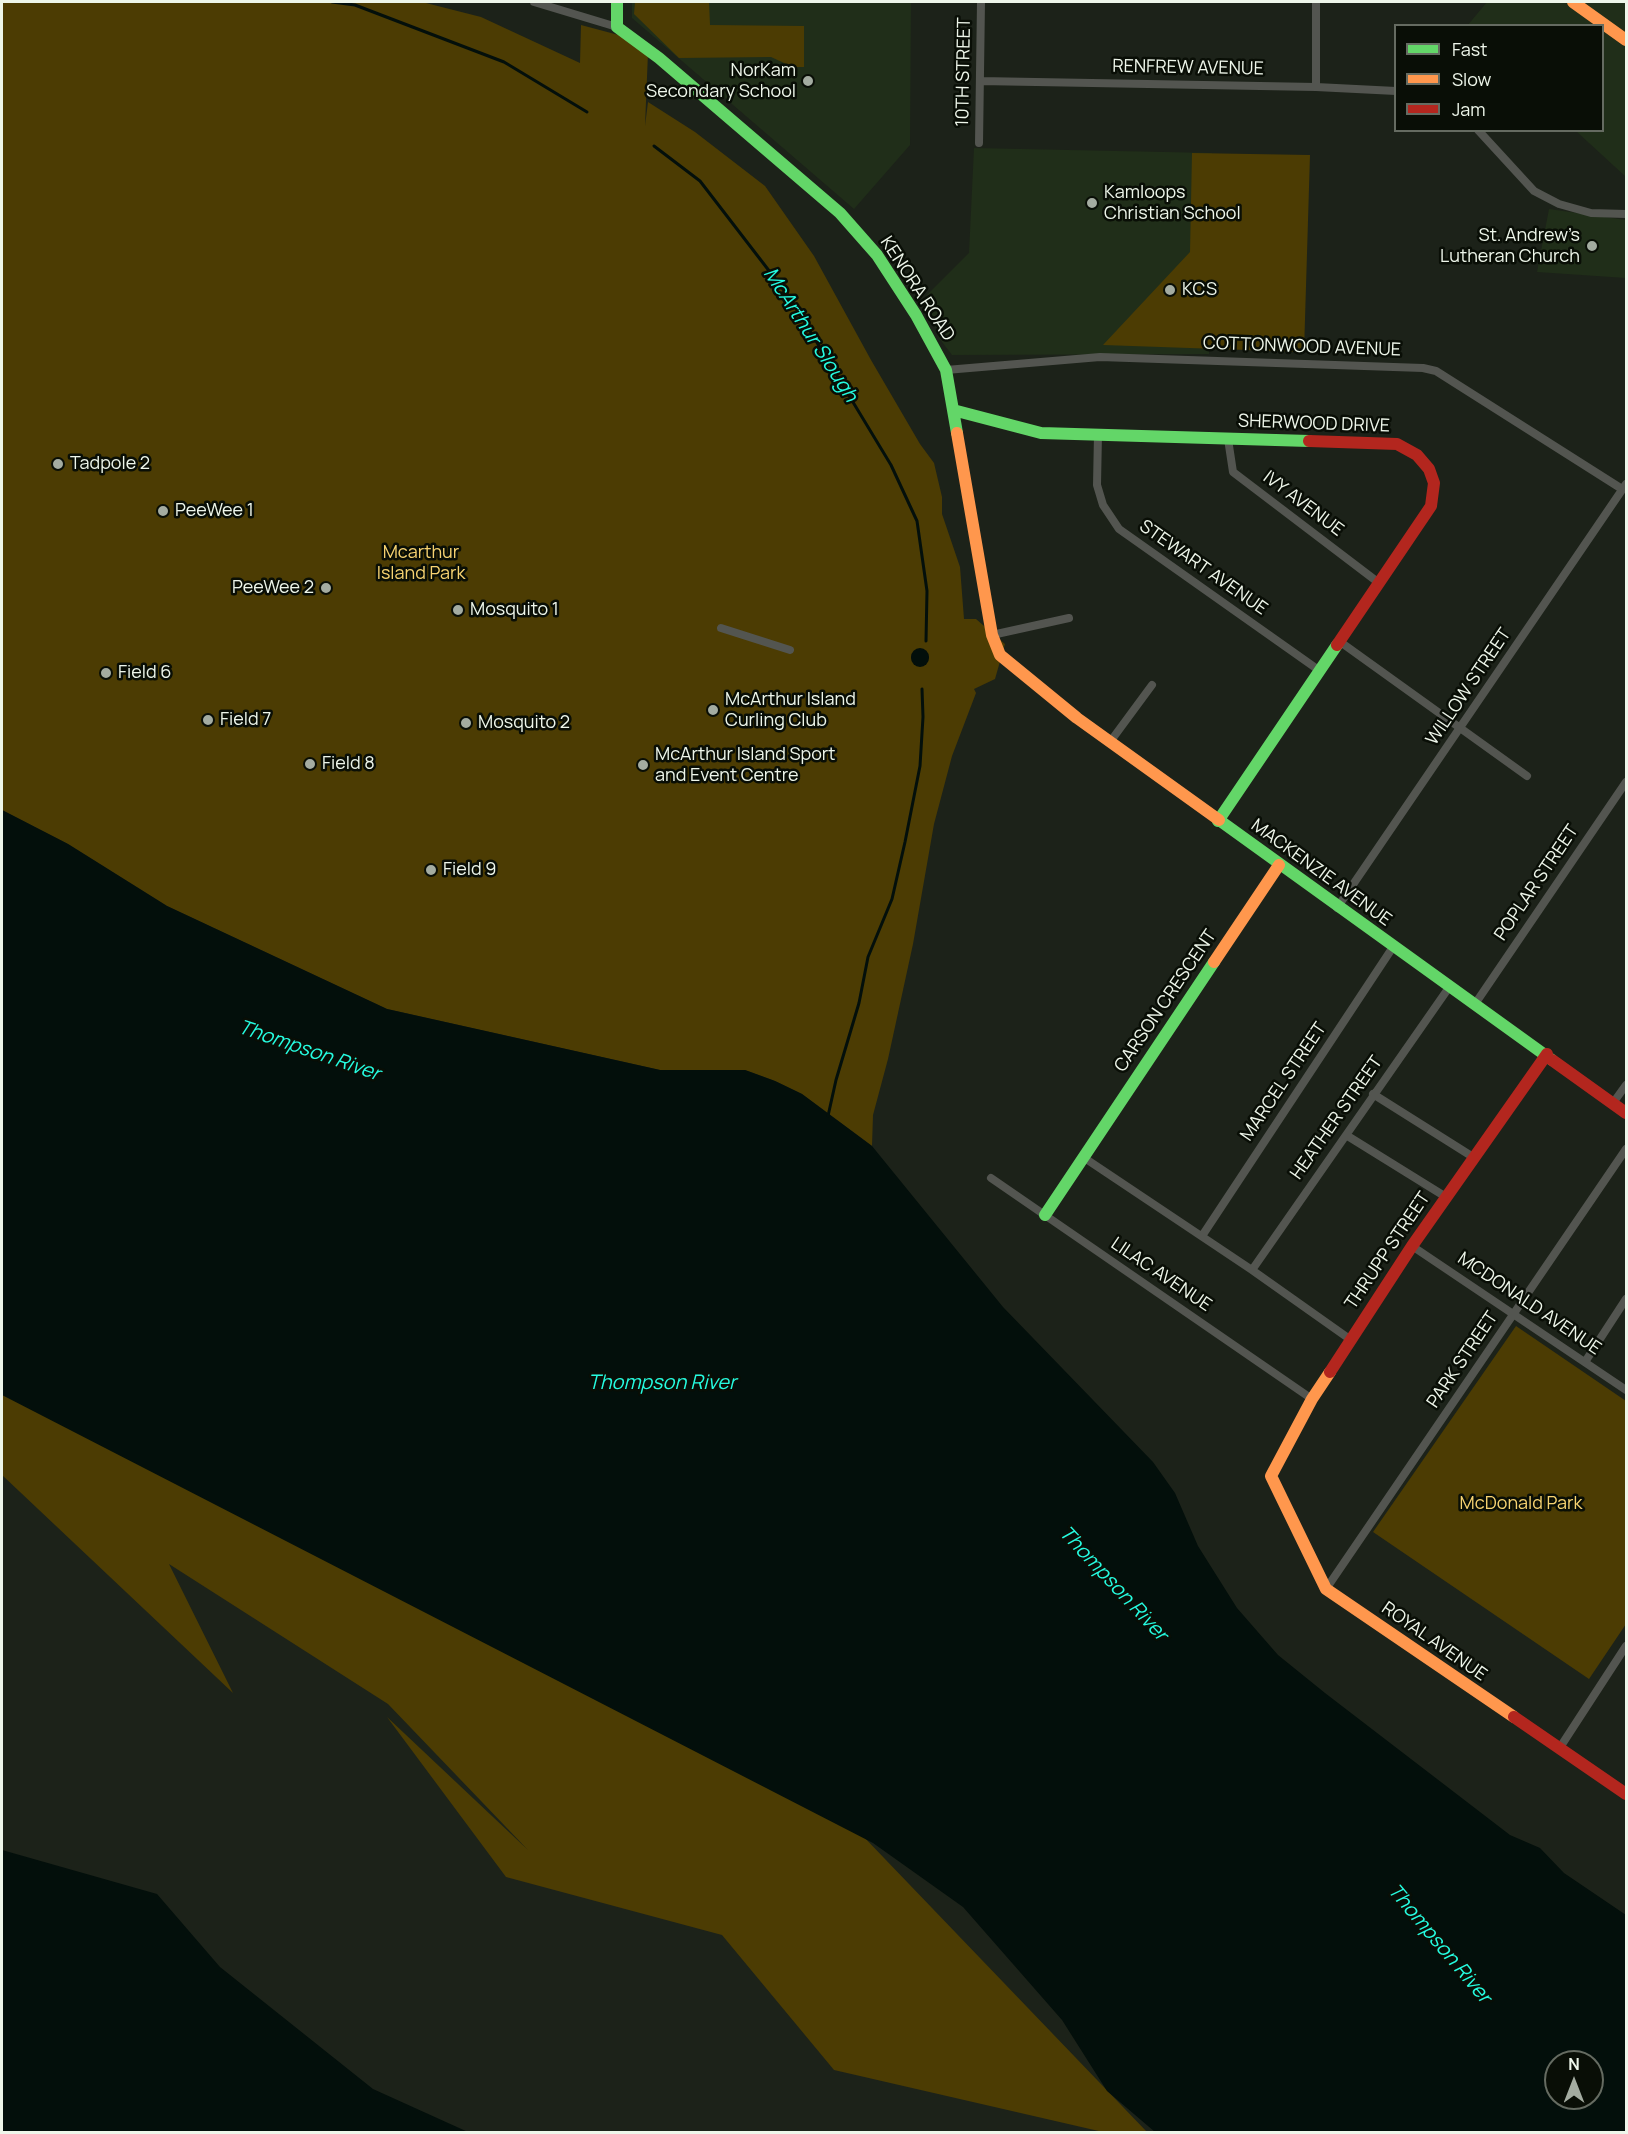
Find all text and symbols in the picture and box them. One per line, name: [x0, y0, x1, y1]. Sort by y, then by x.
street label: 10TH STREET: [952, 17, 976, 127]
legend: [1394, 24, 1604, 132]
text: Fast: [1452, 37, 1487, 61]
street label: RENFREW AVENUE: [1112, 56, 1264, 80]
place label: NorKam Secondary School: [646, 60, 796, 103]
text: Slow: [1452, 67, 1491, 91]
marker: NorKam Secondary School: [801, 74, 815, 88]
text: Jam: [1452, 97, 1486, 121]
place label: Kamloops Christian School: [1104, 182, 1241, 224]
marker: Kamloops Christian School: [1085, 196, 1099, 210]
place label: St. Andrew’s Lutheran Church: [1440, 225, 1580, 268]
street label: KENORA ROAD: [875, 233, 959, 345]
marker: St. Andrew’s Lutheran Church: [1585, 239, 1599, 253]
water label: McArthur Slough: [758, 263, 862, 407]
place label: KCS: [1182, 279, 1217, 301]
marker: KCS: [1163, 283, 1177, 297]
street label: COTTONWOOD AVENUE: [1203, 333, 1401, 361]
street label: SHERWOOD DRIVE: [1238, 411, 1390, 437]
place label: Tadpole 2: [70, 453, 150, 475]
marker: Tadpole 2: [51, 457, 65, 471]
street label: IVY AVENUE: [1259, 467, 1347, 541]
place label: PeeWee 1: [175, 500, 254, 522]
marker: PeeWee 1: [156, 504, 170, 518]
street label: STEWART AVENUE: [1135, 516, 1271, 620]
park label: Mcarthur Island Park: [377, 542, 465, 584]
place label: PeeWee 2: [232, 577, 314, 599]
marker: PeeWee 2: [319, 581, 333, 595]
place label: Mosquito 1: [470, 599, 559, 621]
marker: Mosquito 1: [451, 603, 465, 617]
street label: WILLOW STREET: [1422, 624, 1516, 750]
place label: Field 6: [118, 662, 171, 684]
marker: Field 6: [99, 666, 113, 680]
place label: McArthur Island Curling Club: [725, 689, 856, 732]
marker: McArthur Island Curling Club: [706, 703, 720, 717]
place label: Field 7: [220, 709, 271, 731]
place label: Mosquito 2: [478, 712, 570, 734]
marker: Field 7: [201, 713, 215, 727]
marker: Mosquito 2: [459, 716, 473, 730]
place label: McArthur Island Sport and Event Centre: [655, 744, 836, 786]
place label: Field 8: [322, 753, 375, 775]
marker: Field 8: [303, 757, 317, 771]
marker: McArthur Island Sport and Event Centre: [636, 758, 650, 772]
street label: MACKENZIE AVENUE: [1247, 815, 1395, 931]
street label: POPLAR STREET: [1490, 821, 1584, 945]
place label: Field 9: [443, 859, 496, 881]
marker: Field 9: [424, 863, 438, 877]
street label: CARSON CRESCENT: [1110, 926, 1222, 1076]
water label: Thompson River: [235, 1015, 383, 1087]
street label: MARCEL STREET: [1236, 1019, 1332, 1145]
street label: HEATHER STREET: [1286, 1052, 1388, 1184]
street label: THRUPP STREET: [1341, 1188, 1435, 1314]
street label: LILAC AVENUE: [1107, 1233, 1215, 1317]
street label: MCDONALD AVENUE: [1453, 1248, 1605, 1360]
street label: PARK STREET: [1423, 1308, 1503, 1412]
water label: Thompson River: [588, 1371, 736, 1395]
park label: McDonald Park: [1460, 1493, 1582, 1515]
water label: Thompson River: [1054, 1522, 1172, 1646]
street label: ROYAL AVENUE: [1377, 1598, 1491, 1686]
water label: Thompson River: [1382, 1879, 1496, 2009]
north arrow: [1544, 2050, 1604, 2110]
text: N: [1568, 2053, 1580, 2075]

